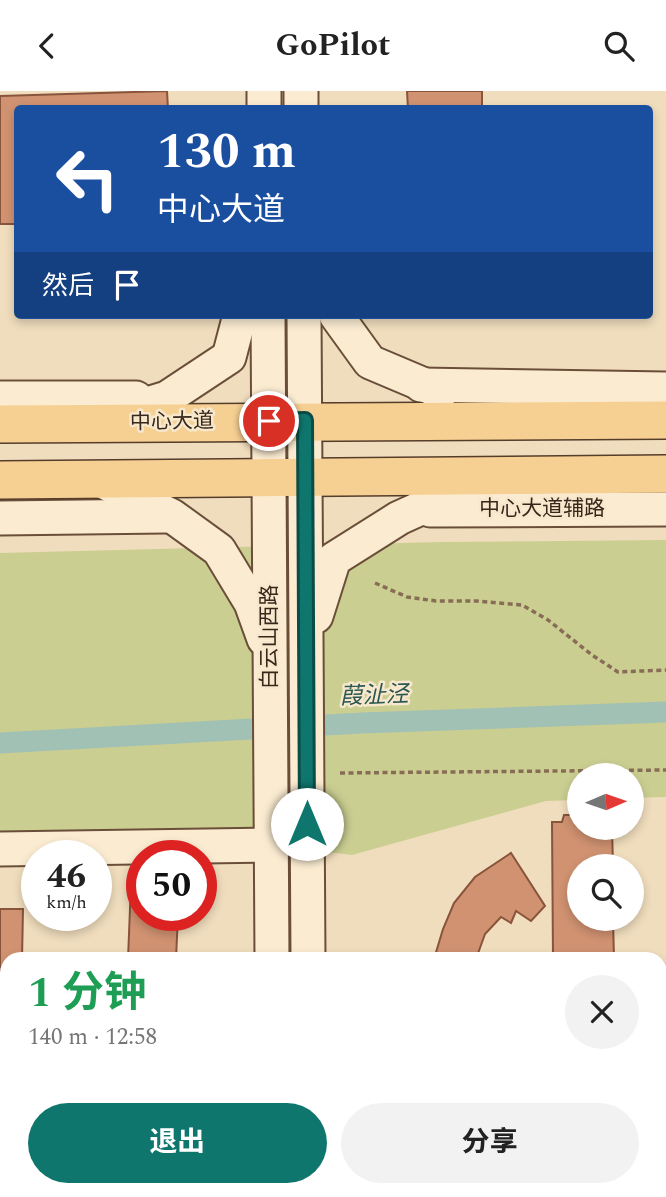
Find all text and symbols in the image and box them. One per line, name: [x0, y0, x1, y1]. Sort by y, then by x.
text: GoPilot: [276, 21, 390, 70]
icon: back: [28, 27, 66, 65]
icon: search: [600, 27, 638, 65]
text: 130 m: [157, 115, 296, 190]
icon: left: [42, 133, 133, 224]
text: 中心大道: [157, 186, 285, 235]
text: 然后: [42, 266, 94, 306]
icon: arrive: [108, 266, 146, 304]
pin: [239, 391, 299, 451]
icon: arrive: [250, 402, 288, 440]
street label: 中心大道: [130, 405, 214, 439]
street label: 中心大道辅路: [479, 493, 605, 525]
street label: 白云山西路: [254, 585, 286, 690]
water label: 葭沚泾: [339, 677, 411, 715]
north arrow: [567, 763, 644, 840]
map controls: [567, 763, 644, 931]
position arrow: [270, 787, 344, 861]
speed limit sign: 50: [126, 840, 217, 931]
text: 46: [47, 850, 86, 903]
button: search: [567, 854, 644, 931]
text: km/h: [46, 889, 87, 916]
text: 1 分钟: [28, 962, 146, 1025]
button: close: [565, 975, 639, 1049]
text: 140 m · 12:58: [28, 1020, 157, 1055]
button: 退出: [28, 1103, 327, 1183]
button: 分享: [341, 1103, 639, 1183]

